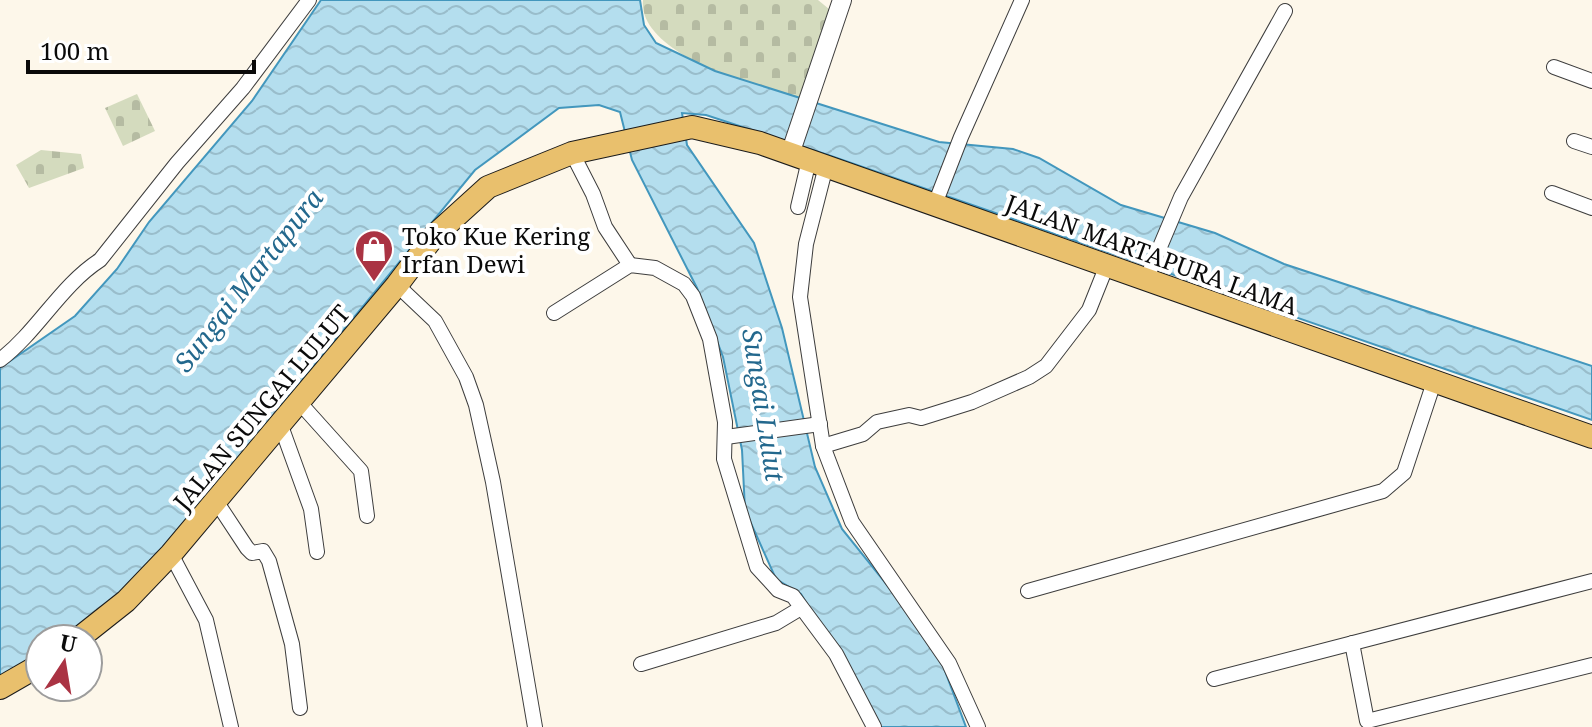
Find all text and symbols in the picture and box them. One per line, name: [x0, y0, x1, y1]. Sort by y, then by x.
scale bar: [28, 24, 254, 74]
text: 100 m: [40, 34, 109, 67]
water label: Sungai Martapura: [165, 181, 331, 379]
street label: JALAN MARTAPURA LAMA: [1000, 185, 1303, 322]
place label: Toko Kue Kering Irfan Dewi: [402, 219, 590, 280]
shop icon: Toko Kue Kering Irfan Dewi: [353, 228, 395, 283]
street label: JALAN SUNGAI LULUT: [165, 297, 357, 517]
water label: Sungai Lulut: [734, 326, 794, 484]
north arrow: [24, 623, 104, 703]
text: U: [57, 626, 80, 659]

